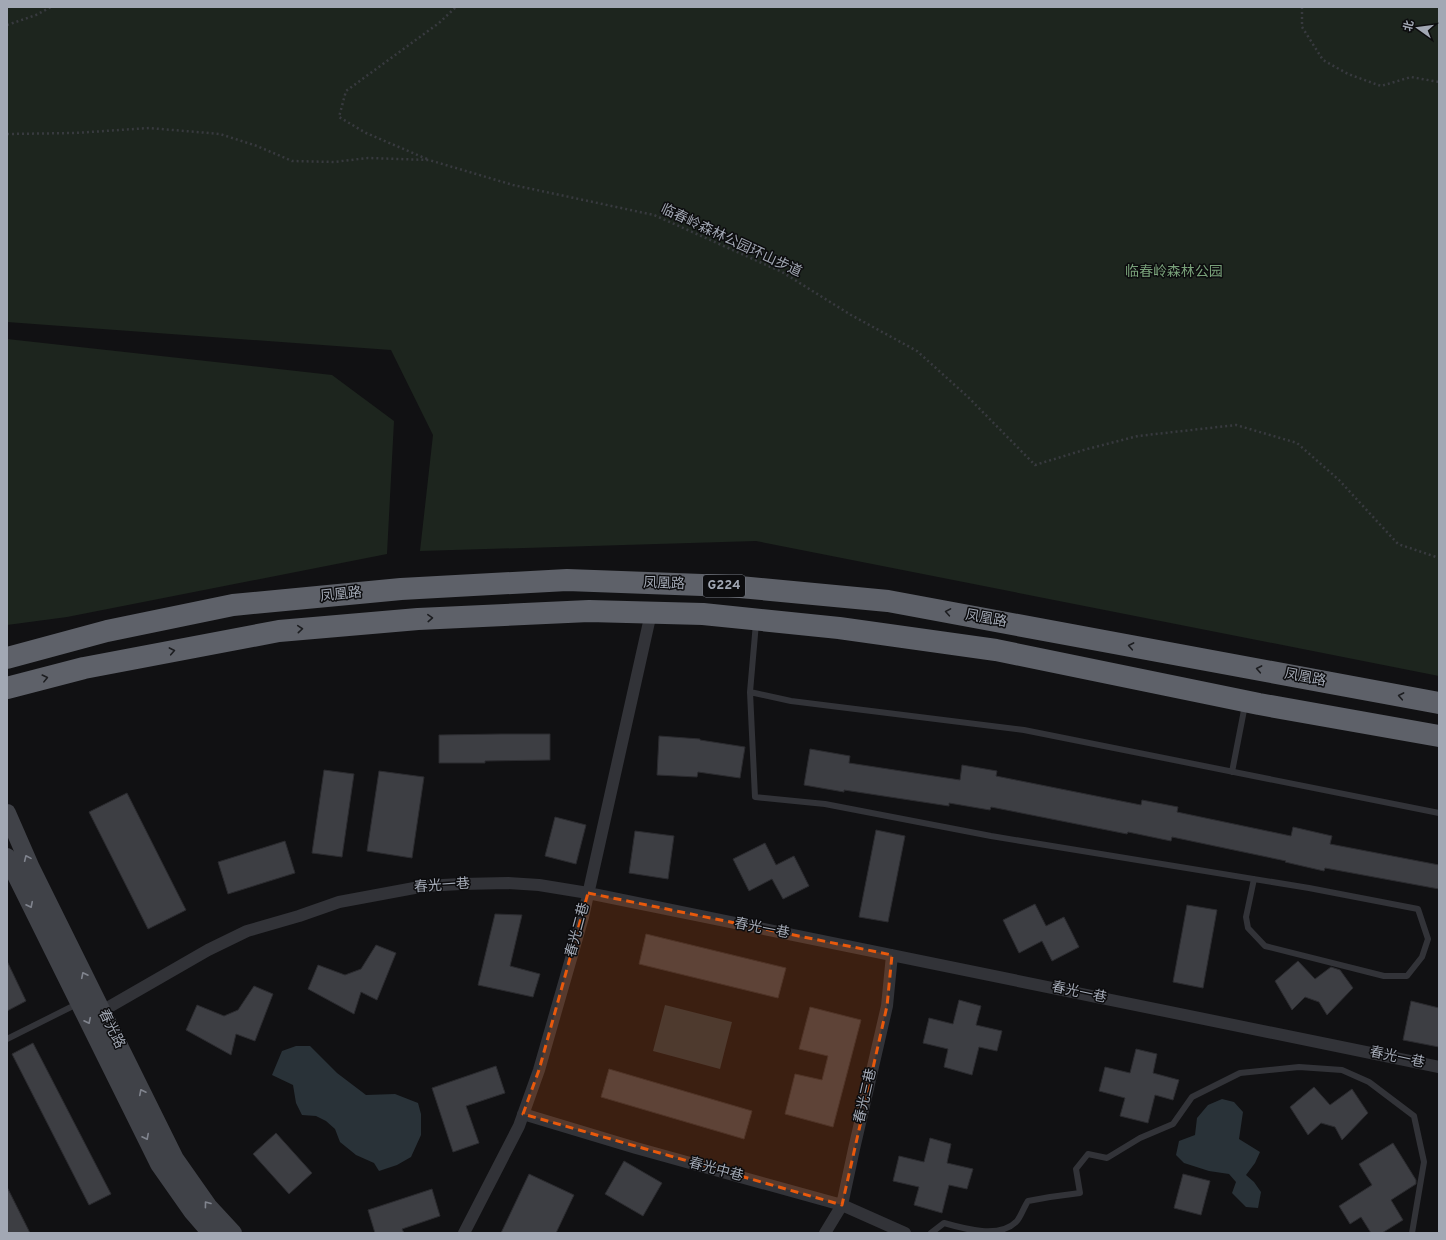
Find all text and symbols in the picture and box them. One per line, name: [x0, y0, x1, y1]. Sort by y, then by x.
north arrow: [1398, 8, 1438, 48]
text: 北: [1401, 19, 1417, 33]
street label: 临春岭森林公园环山步道: [658, 200, 805, 281]
park label: 临春岭森林公园: [1125, 263, 1223, 281]
street label: 凤凰路: [643, 575, 685, 593]
road number: G224: [703, 575, 745, 597]
street label: 凤凰路: [319, 584, 363, 606]
street label: 凤凰路: [964, 607, 1008, 631]
one-way arrow: [945, 608, 951, 617]
one-way arrow: [426, 614, 433, 623]
one-way arrow: [297, 625, 303, 634]
one-way arrow: [1128, 642, 1134, 650]
one-way arrow: [169, 648, 175, 656]
one-way arrow: [1256, 666, 1262, 674]
street label: 凤凰路: [1283, 666, 1327, 690]
one-way arrow: [41, 674, 48, 683]
one-way arrow: [1398, 692, 1404, 701]
one-way arrow: [24, 855, 32, 863]
street label: 春光一巷: [413, 876, 471, 896]
one-way arrow: [25, 900, 33, 908]
street label: 春光二巷: [563, 901, 593, 959]
street label: 春光一巷: [733, 915, 791, 943]
one-way arrow: [81, 972, 89, 980]
street label: 春光一巷: [1050, 979, 1108, 1007]
street label: 春光路: [94, 1006, 128, 1052]
one-way arrow: [83, 1017, 91, 1024]
street label: 春光一巷: [1368, 1044, 1426, 1072]
street label: 春光三巷: [851, 1067, 881, 1125]
one-way arrow: [139, 1088, 147, 1096]
one-way arrow: [141, 1133, 149, 1141]
street label: 春光中巷: [687, 1155, 745, 1185]
one-way arrow: [205, 1201, 212, 1208]

